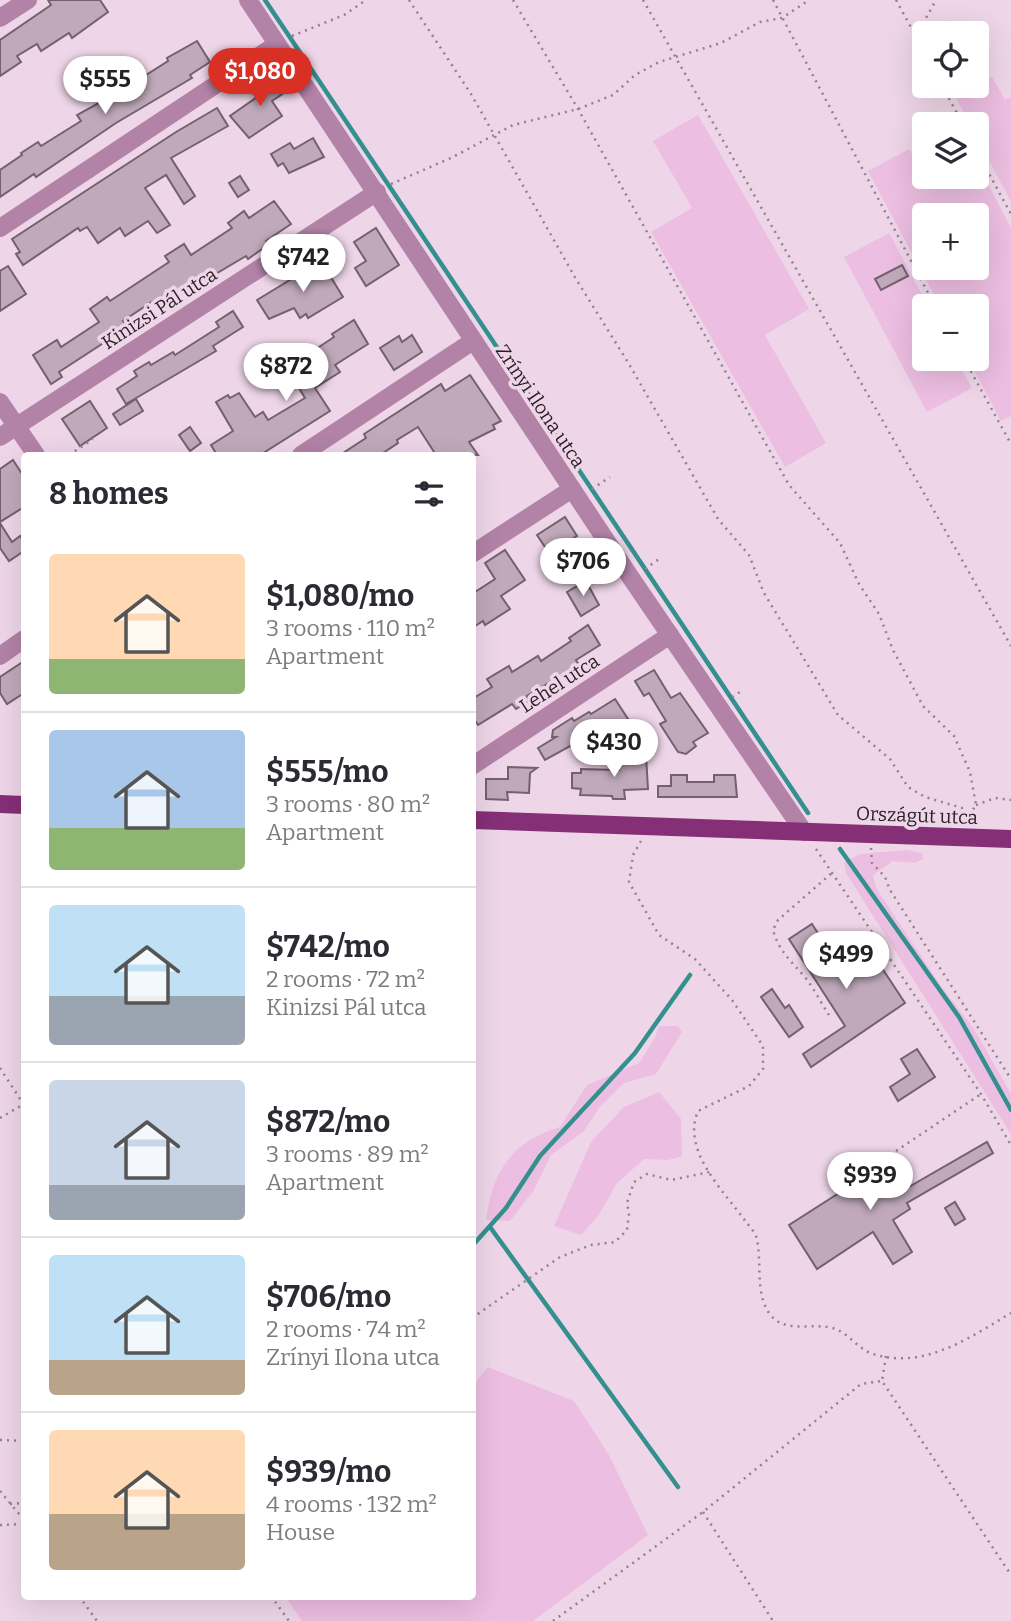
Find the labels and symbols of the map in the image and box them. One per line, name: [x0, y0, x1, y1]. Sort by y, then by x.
pin: $1,080: [203, 48, 317, 108]
pin: $555: [64, 57, 146, 116]
pin: $742: [262, 234, 344, 294]
street label: Kinizsi Pál utca: [97, 262, 222, 354]
street label: Zrínyi Ilona utca: [491, 340, 591, 473]
pin: $872: [245, 344, 327, 403]
pin: $706: [542, 538, 624, 598]
street label: Lehel utca: [515, 649, 604, 718]
pin: $430: [573, 720, 655, 779]
street label: Országút utca: [856, 802, 979, 829]
pin: $499: [805, 932, 887, 991]
pin: $939: [829, 1152, 911, 1212]

